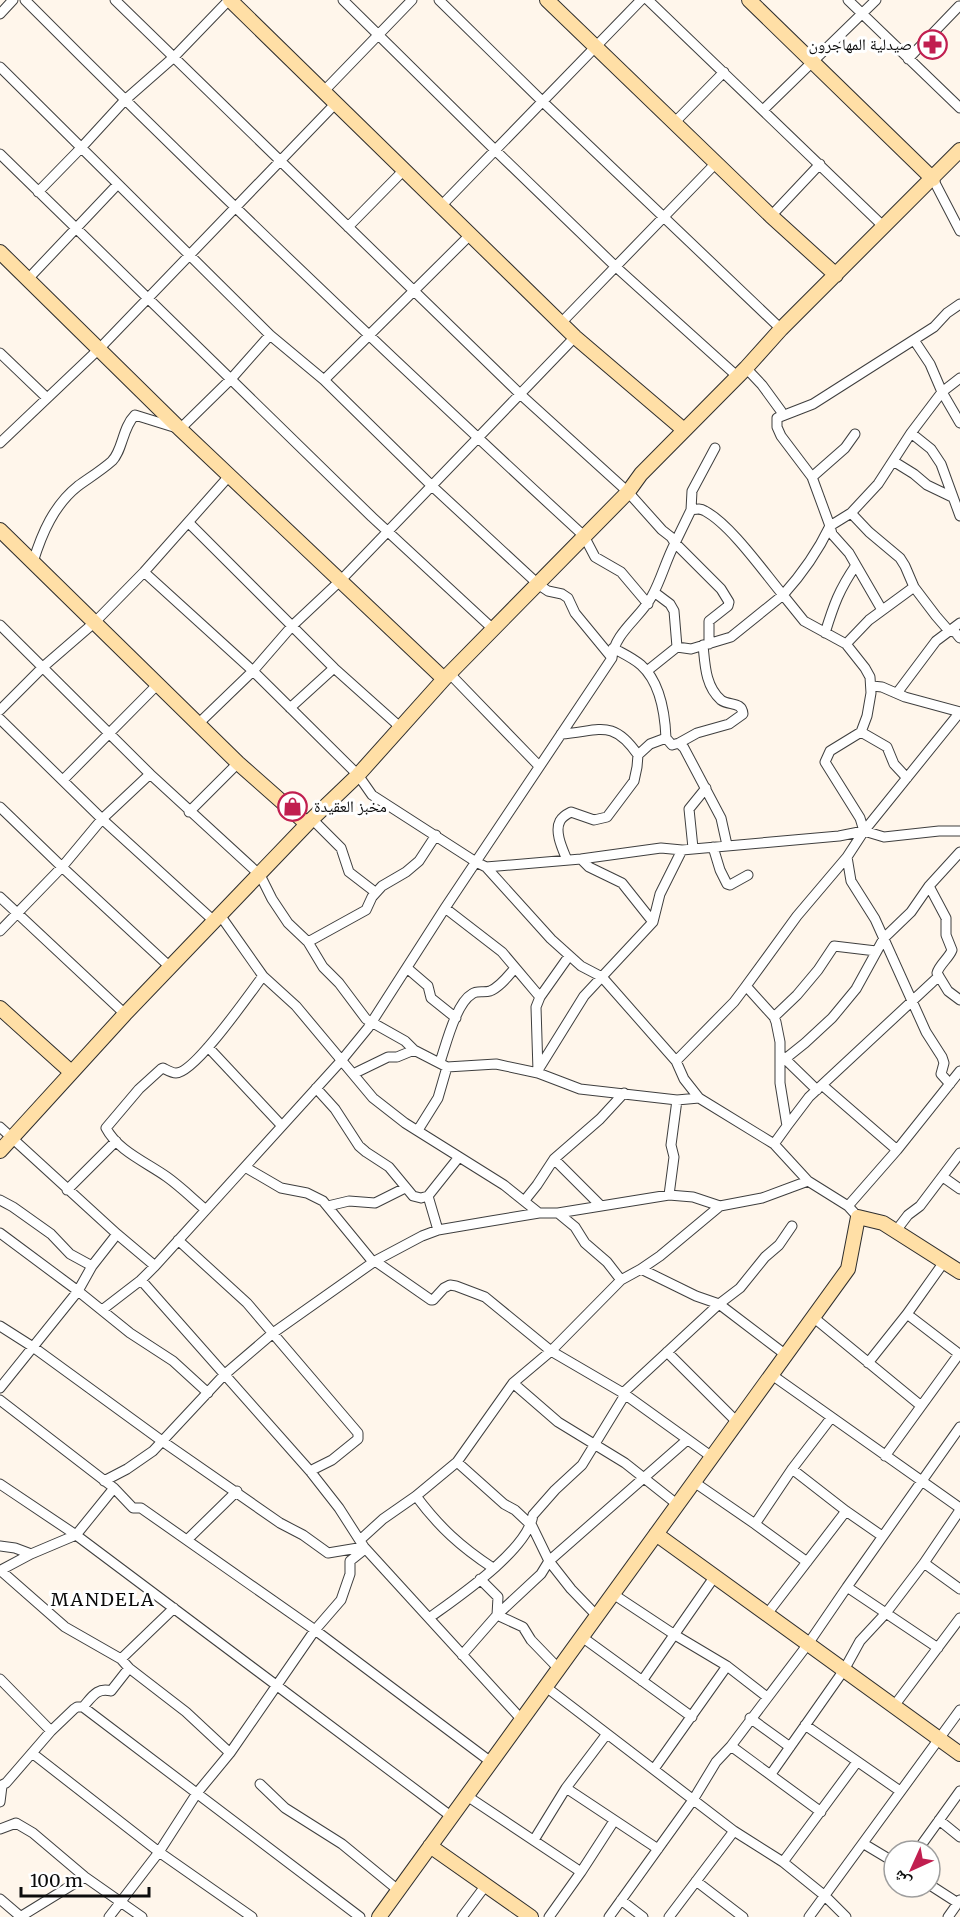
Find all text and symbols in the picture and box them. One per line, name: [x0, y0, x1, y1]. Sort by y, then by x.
pharmacy icon: صيدلية المهاجرون: [917, 28, 949, 60]
place label: صيدلية المهاجرون: [808, 34, 912, 55]
shop icon: مخبز العقيدة: [277, 790, 309, 822]
place label: مخبز العقيدة: [314, 796, 387, 816]
district label: MANDELA: [51, 1588, 155, 1611]
north arrow: [882, 1839, 942, 1899]
scale bar: [21, 1860, 148, 1898]
text: ش: [888, 1867, 914, 1893]
text: 100 m: [30, 1869, 83, 1892]

